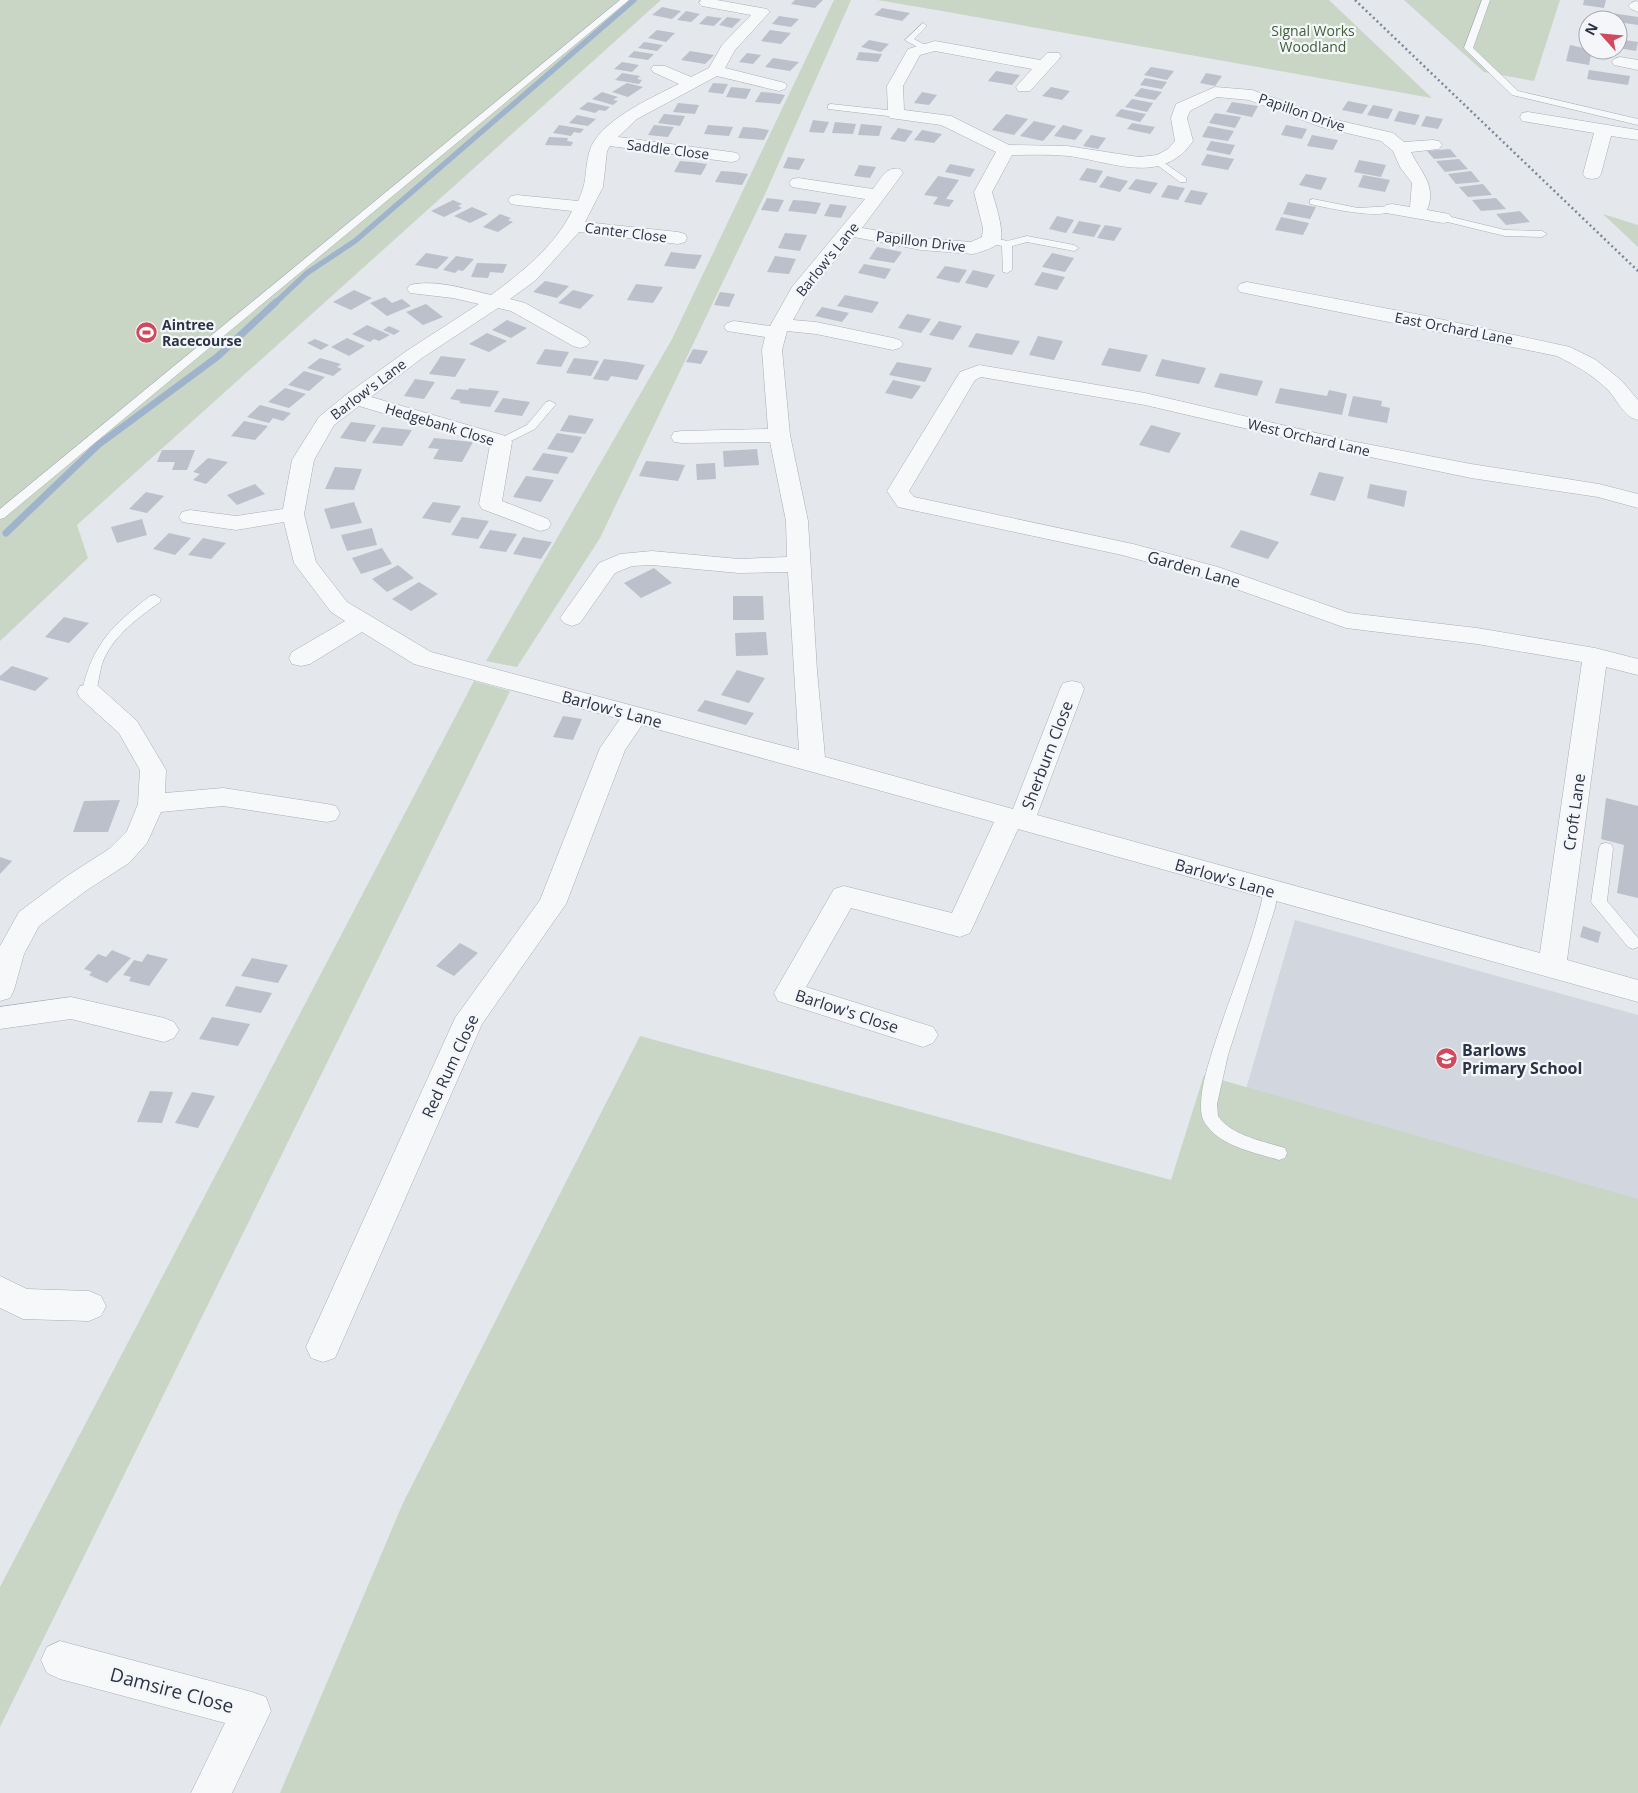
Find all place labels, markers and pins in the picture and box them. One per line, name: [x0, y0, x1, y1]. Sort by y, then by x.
place label: Aintree Racecourse: [162, 315, 242, 350]
sports icon: Aintree Racecourse: [134, 320, 158, 344]
place label: Barlows Primary School: [1462, 1039, 1582, 1079]
school or university icon: Barlows Primary School: [1434, 1047, 1458, 1071]

